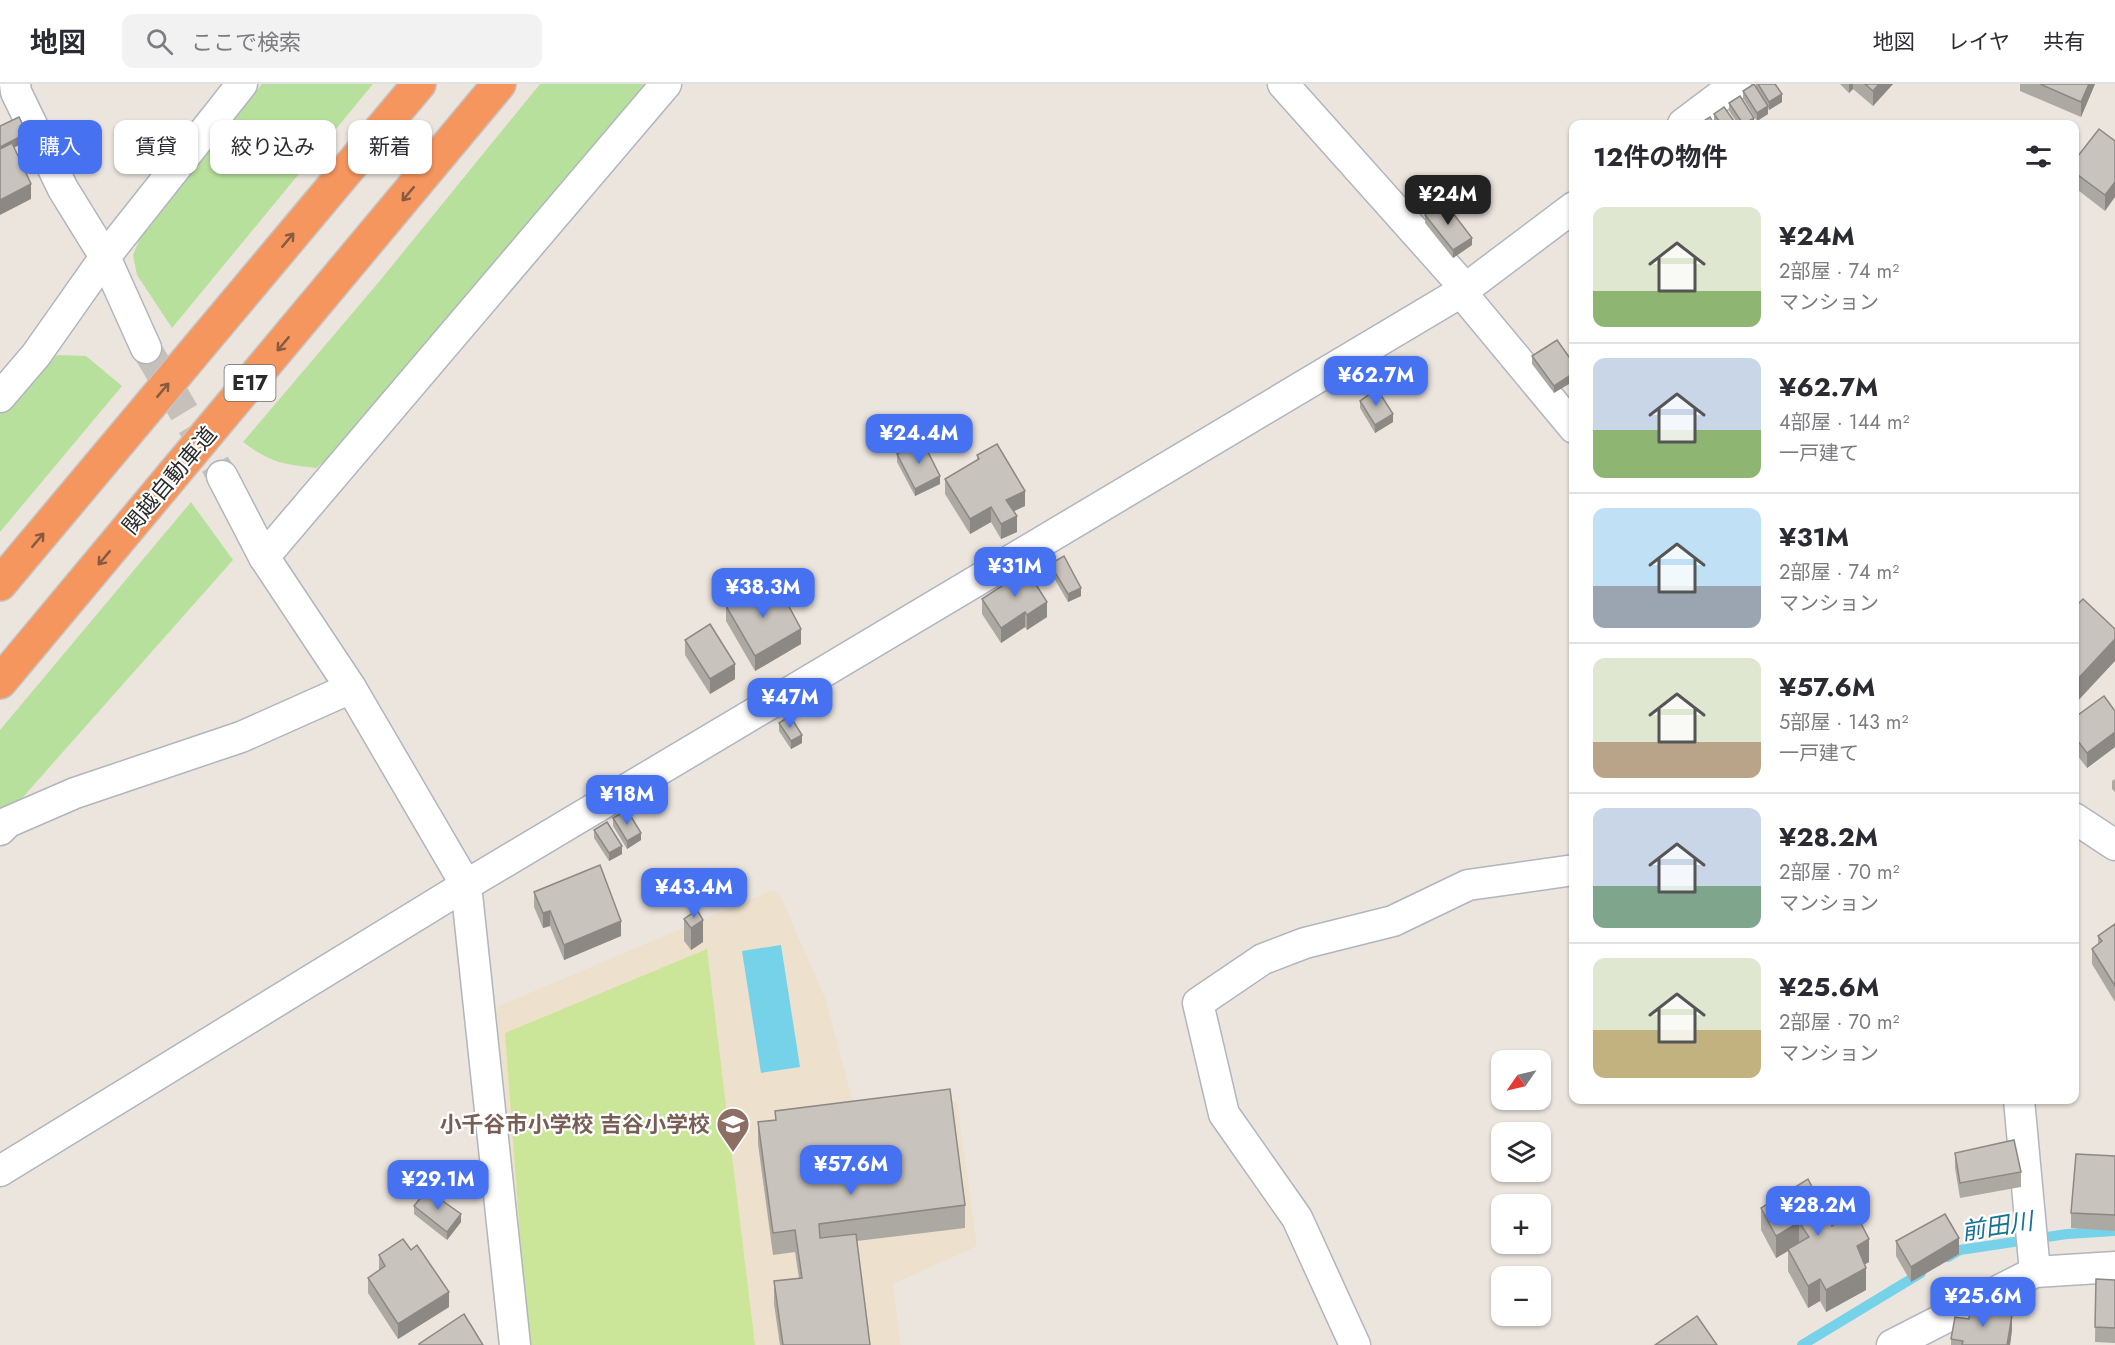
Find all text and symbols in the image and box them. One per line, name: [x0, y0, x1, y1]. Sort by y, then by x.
search box: [122, 14, 542, 68]
text: 地図: [30, 22, 86, 63]
icon: search: [143, 25, 176, 58]
text: ここで検索: [191, 26, 301, 58]
text: 地図: [1873, 27, 1915, 57]
text: レイヤ: [1948, 27, 2010, 57]
text: 共有: [2043, 27, 2085, 57]
chip: 購入: [18, 120, 102, 174]
chip: 賃貸: [114, 120, 198, 174]
chip: 絞り込み: [210, 120, 336, 174]
chip: 新着: [348, 120, 432, 174]
text: 12件の物件: [1593, 138, 1727, 176]
icon: filters: [2022, 140, 2055, 173]
pin: ¥24M: [1412, 175, 1484, 226]
text: ¥24M: [1419, 180, 1477, 209]
one-way arrow: [402, 186, 415, 202]
text: ¥24M: [1779, 217, 1855, 255]
icon: home: [1641, 231, 1713, 303]
one-way arrow: [281, 232, 294, 248]
text: 2部屋 · 74 m²: [1779, 257, 1899, 286]
text: マンション: [1779, 288, 1879, 317]
one-way arrow: [276, 336, 290, 351]
pin: ¥62.7M: [1327, 356, 1425, 407]
text: ¥62.7M: [1338, 361, 1414, 390]
road number: E17: [224, 365, 276, 401]
text: ¥62.7M: [1779, 368, 1878, 406]
one-way arrow: [156, 382, 169, 398]
icon: home: [1641, 382, 1713, 454]
text: 4部屋 · 144 m²: [1779, 408, 1910, 437]
pin: ¥24.4M: [870, 414, 968, 465]
street label: 関越自動車道: [114, 419, 224, 541]
text: ¥24.4M: [880, 419, 958, 448]
text: 一戸建て: [1779, 439, 1859, 468]
text: ¥31M: [1779, 518, 1849, 556]
one-way arrow: [31, 532, 44, 548]
icon: home: [1641, 532, 1713, 604]
pin: ¥31M: [979, 547, 1051, 598]
one-way arrow: [97, 550, 111, 565]
text: ¥31M: [988, 552, 1042, 581]
text: 2部屋 · 74 m²: [1779, 558, 1899, 587]
pin: ¥38.3M: [714, 568, 812, 619]
text: ¥38.3M: [726, 573, 800, 602]
text: マンション: [1779, 589, 1879, 618]
text: ¥57.6M: [1779, 668, 1875, 706]
pin: ¥47M: [754, 678, 826, 729]
icon: home: [1641, 682, 1713, 754]
text: ¥47M: [761, 683, 819, 712]
text: 5部屋 · 143 m²: [1779, 708, 1908, 737]
text: 一戸建て: [1779, 739, 1859, 768]
pin: ¥18M: [591, 775, 663, 826]
text: ¥18M: [600, 780, 654, 809]
text: ¥28.2M: [1779, 818, 1878, 856]
icon: home: [1641, 832, 1713, 904]
text: 2部屋 · 70 m²: [1779, 858, 1899, 887]
pin: ¥43.4M: [645, 868, 743, 919]
text: ¥43.4M: [655, 873, 733, 902]
text: マンション: [1779, 889, 1879, 918]
text: ¥25.6M: [1779, 968, 1879, 1006]
icon: home: [1641, 982, 1713, 1054]
text: 2部屋 · 70 m²: [1779, 1008, 1899, 1037]
text: マンション: [1779, 1039, 1879, 1068]
north arrow: [1491, 1050, 1551, 1110]
map controls: [1491, 1050, 1551, 1326]
school or university icon: 小千谷市小学校 吉谷小学校: [715, 1106, 751, 1153]
place label: 小千谷市小学校 吉谷小学校: [439, 1108, 710, 1140]
button: layers: [1491, 1122, 1551, 1182]
pin: ¥57.6M: [802, 1145, 900, 1196]
text: ¥57.6M: [814, 1150, 888, 1179]
pin: ¥29.1M: [389, 1160, 487, 1211]
text: ¥29.1M: [402, 1165, 474, 1194]
pin: ¥28.2M: [1769, 1186, 1867, 1237]
text: ¥28.2M: [1780, 1191, 1856, 1220]
button: +: [1491, 1194, 1551, 1254]
water label: 前田川: [1959, 1203, 2038, 1249]
button: −: [1491, 1266, 1551, 1326]
pin: ¥25.6M: [1934, 1277, 2032, 1328]
text: ¥25.6M: [1944, 1282, 2022, 1311]

